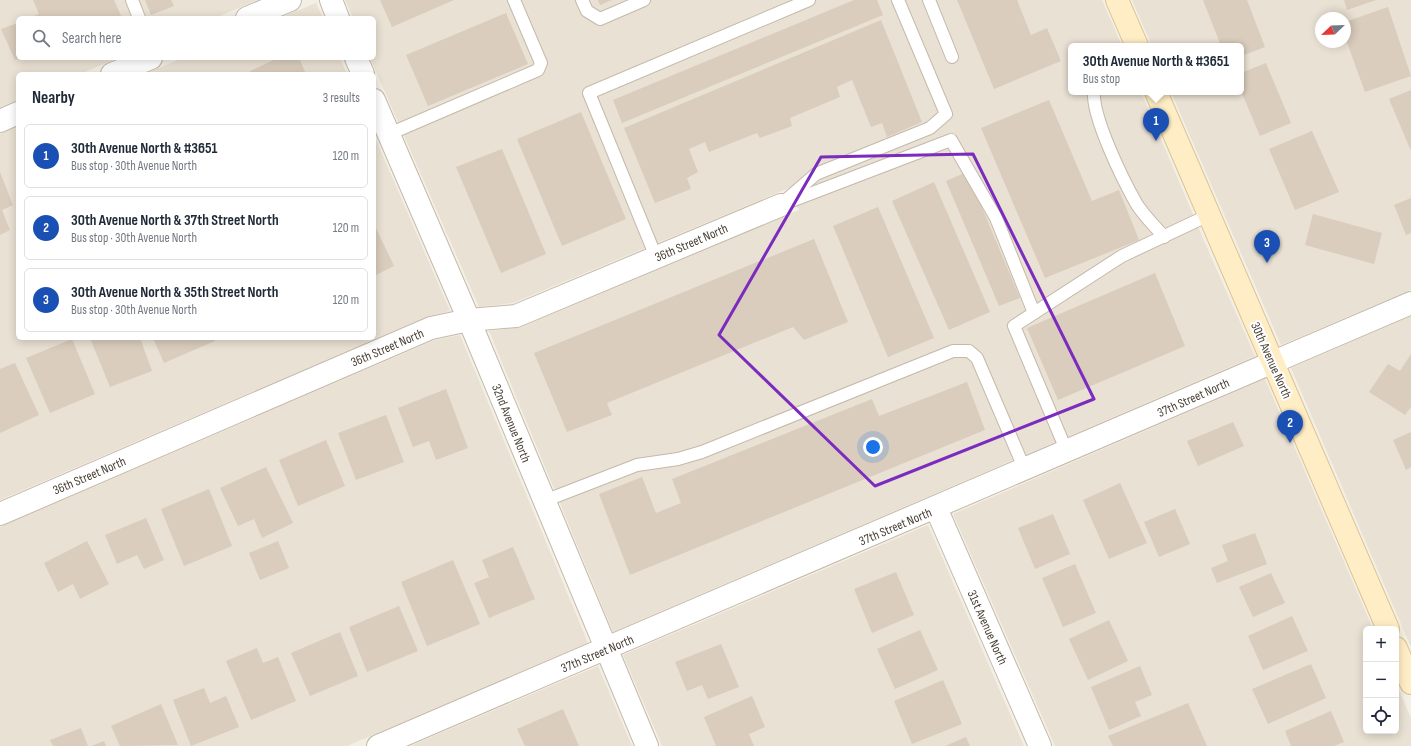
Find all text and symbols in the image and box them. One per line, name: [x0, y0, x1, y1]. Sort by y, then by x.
north arrow: [1315, 12, 1351, 48]
search box: [16, 16, 376, 60]
icon: search: [30, 27, 52, 49]
text: Search here: [62, 29, 122, 48]
popup: [1068, 43, 1244, 95]
text: 30th Avenue North & #3651: [1083, 52, 1229, 71]
text: Bus stop: [1083, 71, 1120, 87]
text: Nearby: [32, 88, 75, 108]
text: 3 results: [323, 90, 360, 106]
pin: 1: [1143, 108, 1169, 141]
text: 30th Avenue North & #3651: [71, 139, 217, 158]
text: 1: [43, 148, 49, 164]
text: 120 m: [333, 148, 359, 164]
text: Bus stop · 30th Avenue North: [71, 158, 197, 174]
text: 30th Avenue North & 37th Street North: [71, 211, 279, 230]
text: 2: [43, 220, 49, 236]
text: 120 m: [333, 220, 359, 236]
street label: 36th Street North: [653, 220, 730, 265]
text: Bus stop · 30th Avenue North: [71, 230, 197, 246]
pin: 3: [1254, 230, 1280, 263]
text: 30th Avenue North & 35th Street North: [71, 283, 278, 302]
text: 3: [43, 292, 49, 308]
text: 120 m: [333, 292, 359, 308]
text: Bus stop · 30th Avenue North: [71, 302, 197, 318]
street label: 30th Avenue North: [1247, 320, 1295, 401]
street label: 36th Street North: [349, 325, 426, 370]
street label: 37th Street North: [1155, 375, 1232, 421]
street label: 32nd Avenue North: [488, 382, 534, 465]
pin: 2: [1277, 410, 1303, 443]
your location: [863, 437, 883, 457]
street label: 36th Street North: [51, 453, 128, 498]
street label: 37th Street North: [857, 504, 934, 549]
street label: 31st Avenue North: [964, 588, 1011, 667]
map controls: [1363, 626, 1399, 734]
button: +: [1363, 626, 1399, 662]
street label: 37th Street North: [559, 631, 636, 676]
button: −: [1363, 662, 1399, 698]
button: locate: [1363, 698, 1399, 734]

